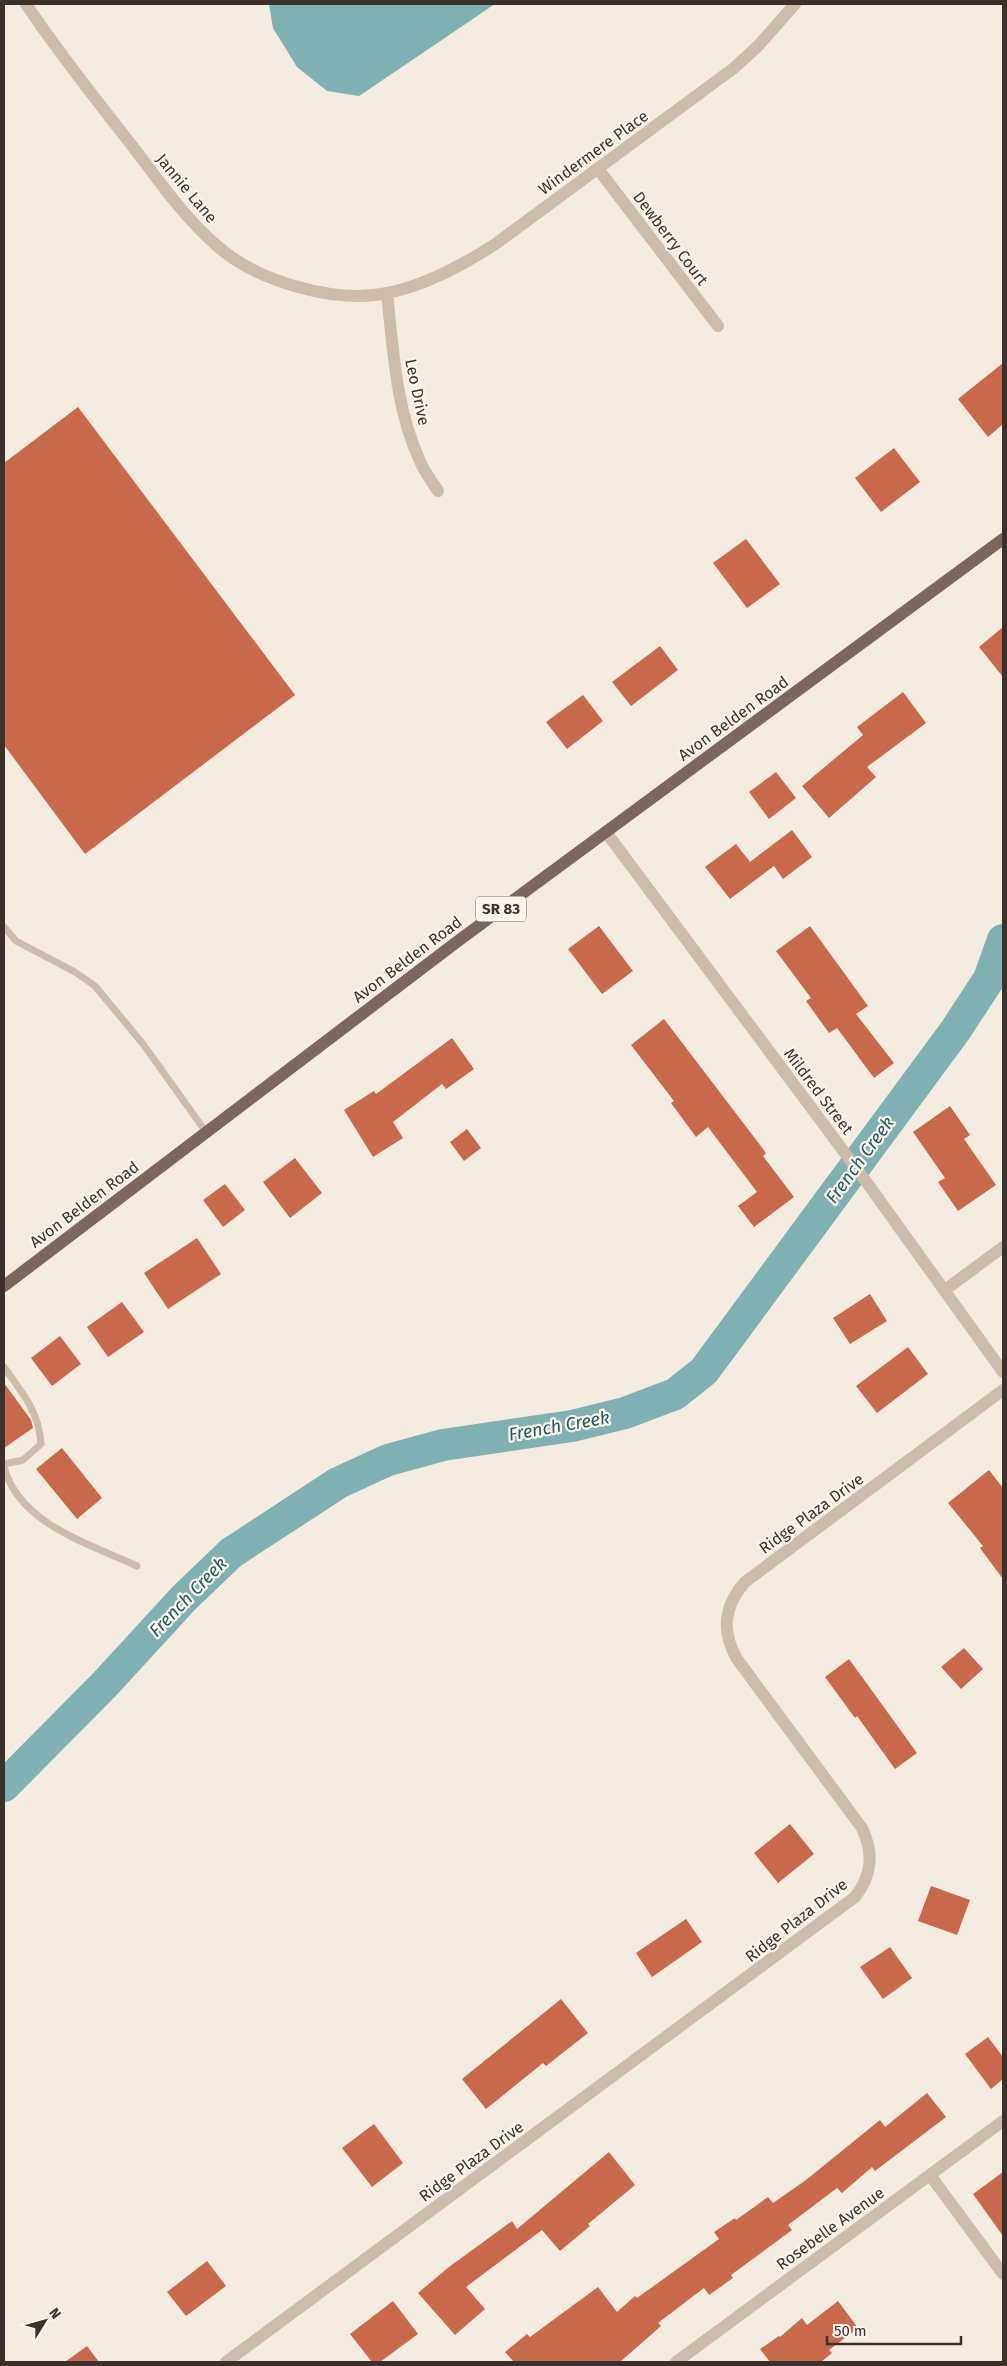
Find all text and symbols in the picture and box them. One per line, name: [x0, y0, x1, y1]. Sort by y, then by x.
street label: Windermere Place: [535, 106, 652, 199]
street label: Jannie Lane: [152, 150, 221, 227]
street label: Dewberry Court: [629, 188, 712, 289]
street label: Leo Drive: [401, 357, 434, 427]
street label: Avon Belden Road: [674, 672, 792, 765]
road number: SR 83: [476, 896, 526, 922]
street label: Avon Belden Road: [349, 912, 466, 1007]
street label: Mildred Street: [780, 1045, 857, 1138]
water label: French Creek: [821, 1112, 899, 1208]
street label: Avon Belden Road: [26, 1157, 143, 1252]
water label: French Creek: [507, 1406, 611, 1446]
street label: Ridge Plaza Drive: [755, 1469, 867, 1558]
water label: French Creek: [145, 1552, 232, 1641]
street label: Ridge Plaza Drive: [741, 1875, 851, 1966]
street label: Ridge Plaza Drive: [415, 2117, 527, 2206]
street label: Rosebelle Avenue: [773, 2183, 888, 2274]
north arrow: [20, 2296, 70, 2346]
text: N: [45, 2305, 65, 2322]
scale bar: [827, 2314, 961, 2346]
text: 50 m: [834, 2322, 867, 2340]

